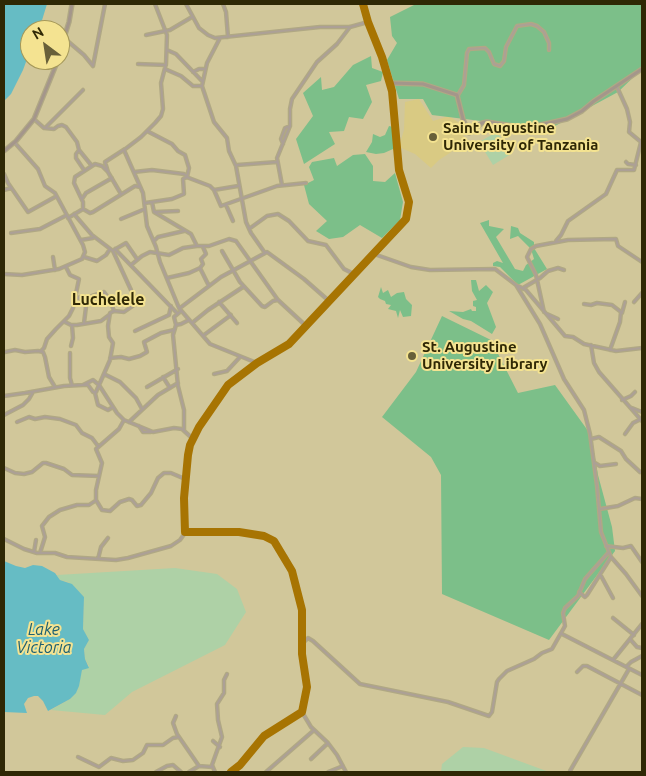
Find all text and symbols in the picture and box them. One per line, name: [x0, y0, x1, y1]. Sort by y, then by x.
north arrow: [20, 20, 70, 70]
text: N: [29, 23, 46, 43]
place label: Saint Augustine University of Tanzania: [443, 119, 598, 154]
marker: Saint Augustine University of Tanzania: [427, 131, 439, 143]
district label: Luchelele: [72, 290, 144, 310]
place label: St. Augustine University Library: [422, 338, 547, 373]
marker: St. Augustine University Library: [406, 350, 418, 362]
water label: Lake Victoria: [17, 620, 71, 658]

